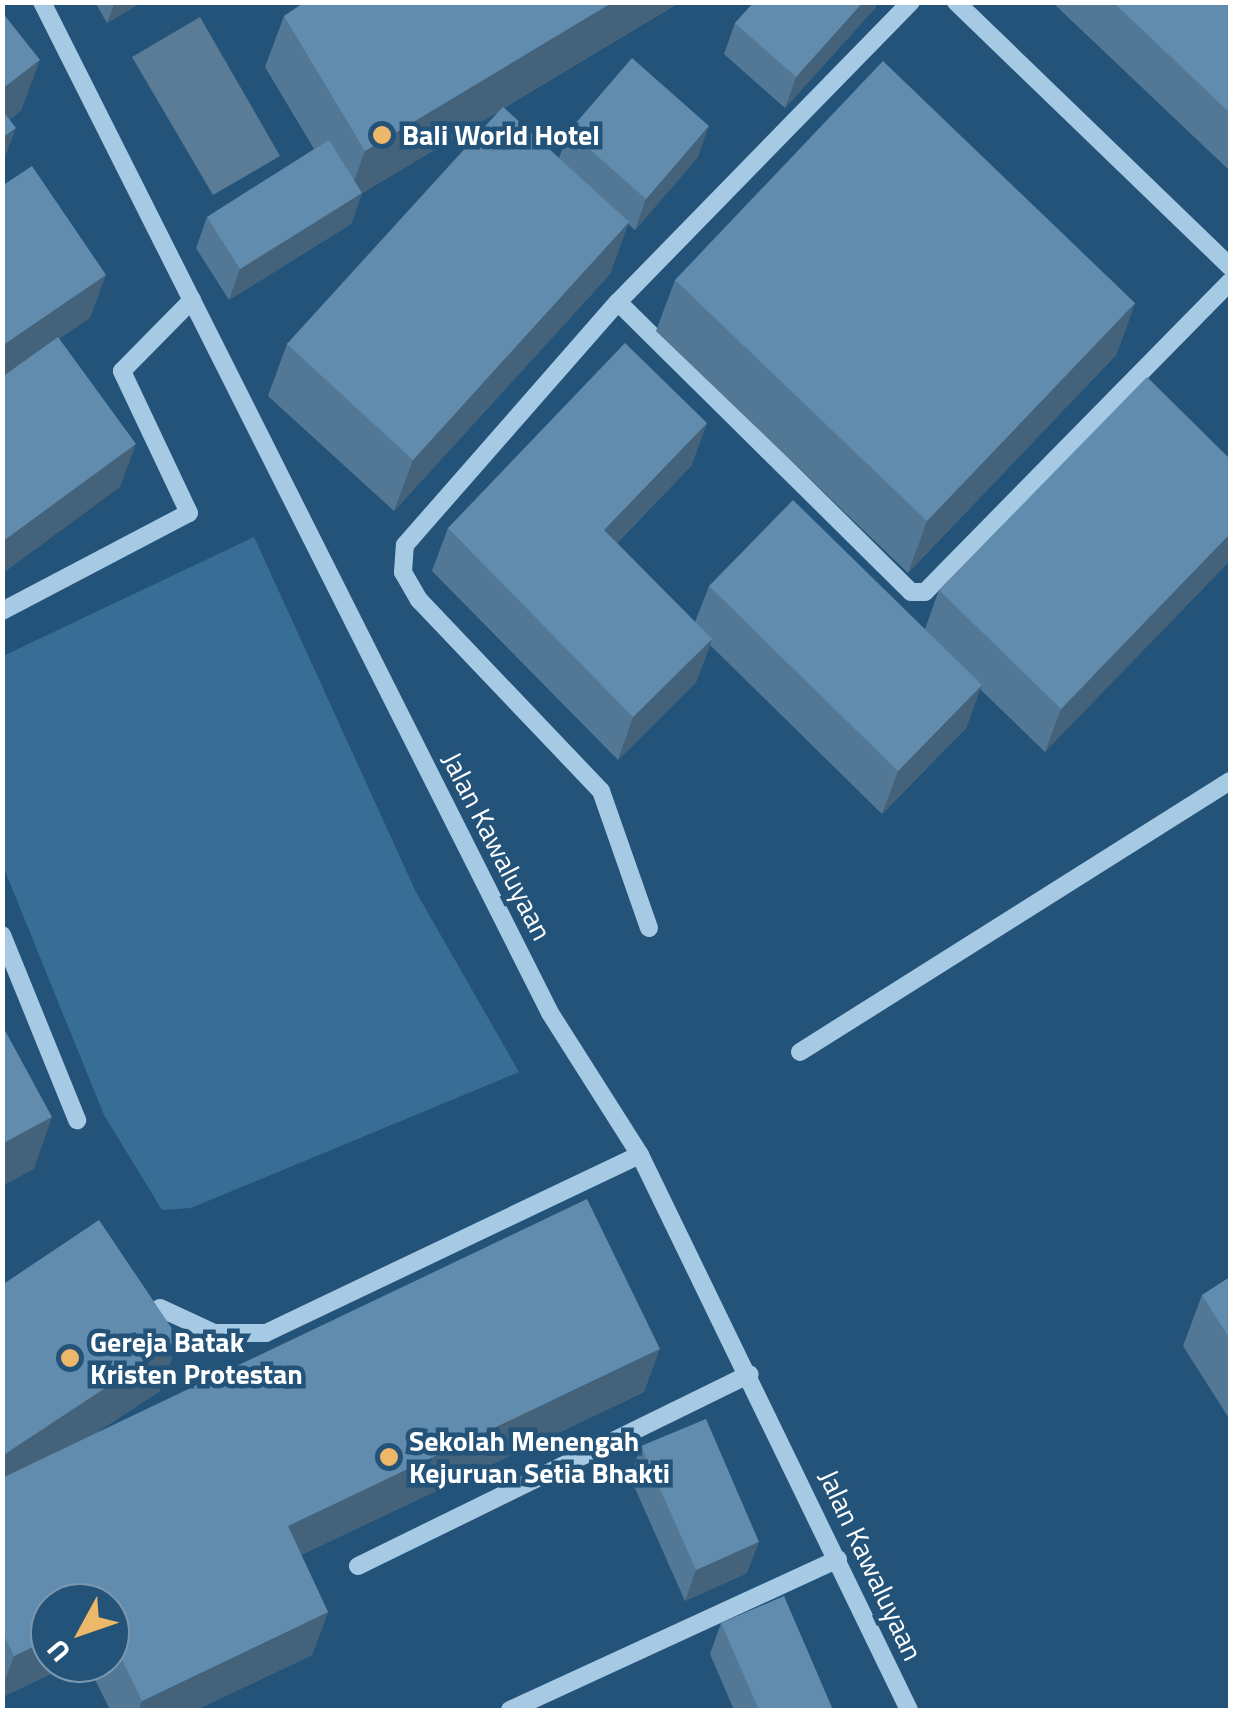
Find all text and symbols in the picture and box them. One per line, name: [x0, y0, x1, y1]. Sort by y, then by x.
place label: Bali World Hotel: [402, 118, 600, 152]
marker: Bali World Hotel: [371, 124, 393, 146]
street label: Jalan Kawaluyaan: [435, 746, 559, 946]
place label: Gereja Batak Kristen Protestan: [90, 1325, 303, 1391]
marker: Gereja Batak Kristen Protestan: [59, 1347, 81, 1369]
place label: Sekolah Menengah Kejuruan Setia Bhakti: [409, 1424, 670, 1490]
marker: Sekolah Menengah Kejuruan Setia Bhakti: [378, 1446, 400, 1468]
street label: Jalan Kawaluyaan: [812, 1464, 930, 1666]
north arrow: [30, 1583, 130, 1683]
text: U: [36, 1630, 81, 1672]

